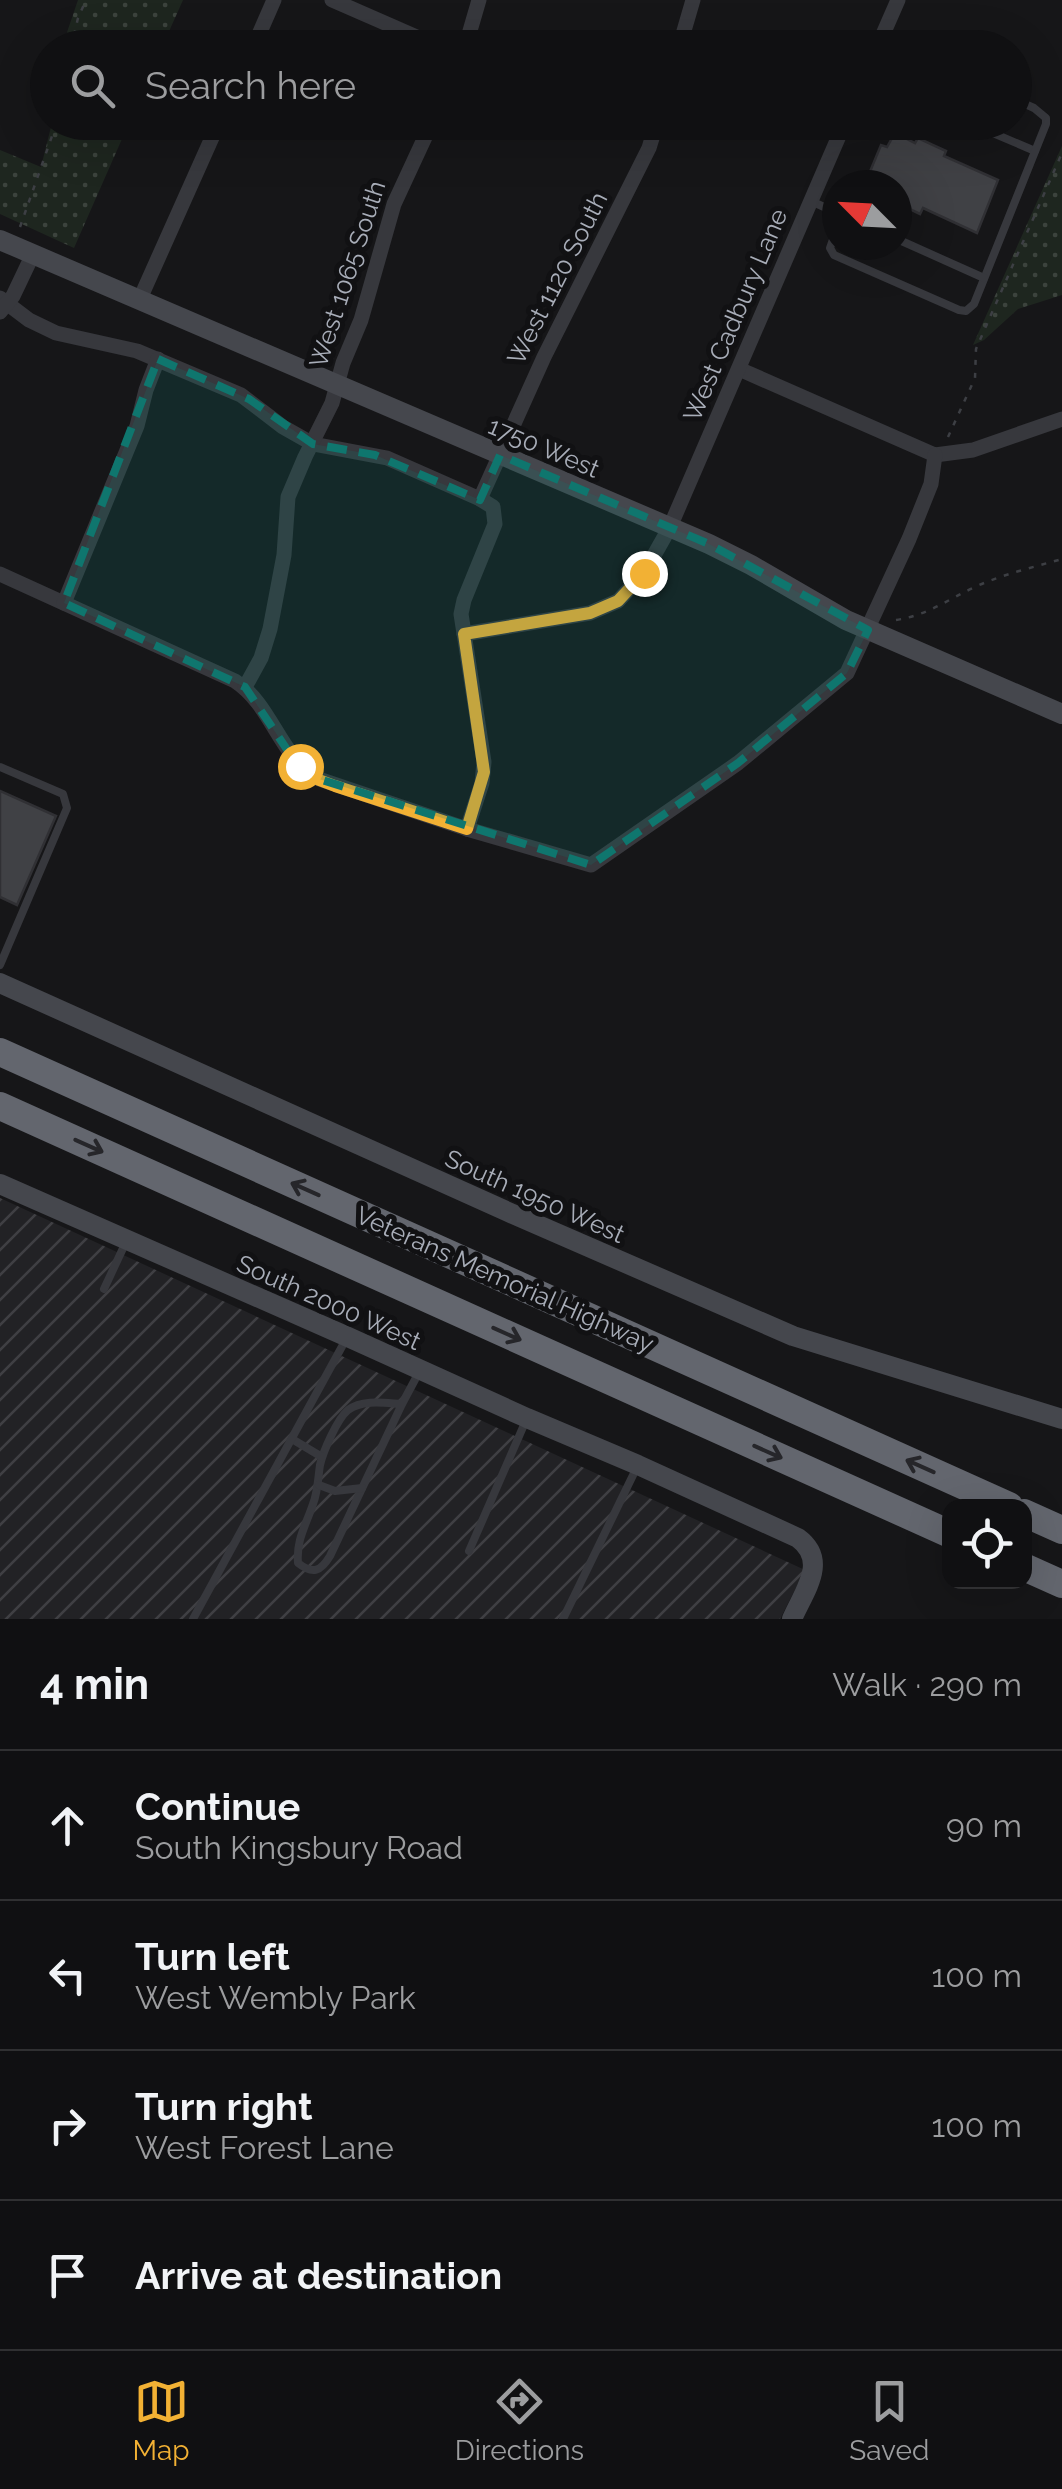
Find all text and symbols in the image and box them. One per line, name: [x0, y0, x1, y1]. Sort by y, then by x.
search box: [30, 30, 1032, 140]
icon: search: [65, 58, 120, 113]
text: Search here: [145, 63, 356, 108]
north arrow: [822, 170, 912, 260]
street label: West 1065 South: [303, 177, 391, 371]
street label: West 1120 South: [501, 187, 613, 369]
street label: West Cadbury Lane: [677, 204, 793, 426]
street label: 1750 West: [484, 410, 605, 484]
route end: [622, 551, 668, 597]
route start: [278, 744, 324, 790]
one-way arrow: [73, 1138, 104, 1156]
street label: South 1950 West: [440, 1143, 630, 1249]
one-way arrow: [290, 1179, 321, 1197]
street label: Veterans Memorial Highway: [351, 1200, 659, 1359]
street label: South 2000 West: [232, 1248, 426, 1356]
one-way arrow: [491, 1326, 521, 1345]
one-way arrow: [753, 1444, 783, 1462]
one-way arrow: [906, 1456, 936, 1475]
map controls: [942, 1499, 1032, 1589]
button: locate: [942, 1499, 1032, 1589]
text: 4 min: [40, 1660, 149, 1709]
text: Walk · 290 m: [832, 1666, 1022, 1703]
text: Continue: [135, 1784, 300, 1829]
icon: ahead: [40, 1798, 95, 1853]
text: 90 m: [946, 1807, 1022, 1844]
text: South Kingsbury Road: [135, 1829, 463, 1866]
text: Turn left: [135, 1934, 290, 1979]
icon: left: [40, 1948, 95, 2003]
text: 100 m: [932, 1957, 1022, 1994]
text: West Wembly Park: [135, 1979, 416, 2016]
text: Turn right: [135, 2084, 312, 2129]
icon: right: [40, 2098, 95, 2153]
text: 100 m: [932, 2107, 1022, 2144]
text: West Forest Lane: [135, 2129, 394, 2166]
icon: arrive: [40, 2248, 95, 2303]
text: Arrive at destination: [135, 2253, 502, 2298]
tab: Map: [133, 2374, 190, 2467]
tab: Directions: [455, 2374, 584, 2467]
tab: Saved: [849, 2374, 929, 2467]

